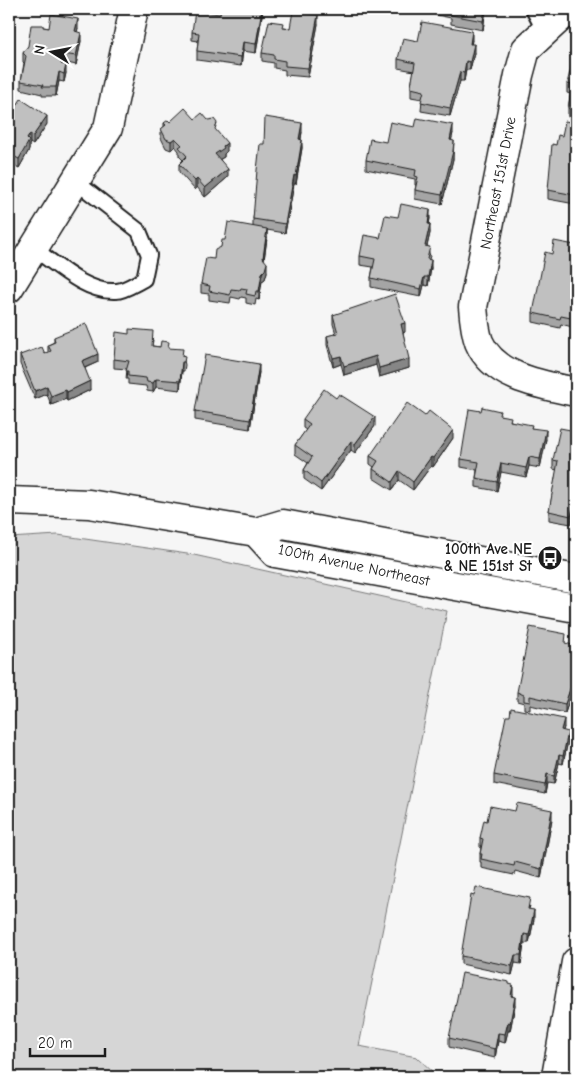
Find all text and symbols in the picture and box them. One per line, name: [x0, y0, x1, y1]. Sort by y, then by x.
north arrow: [28, 28, 78, 78]
text: N: [31, 44, 49, 56]
street label: Northeast 151st Drive: [476, 115, 520, 251]
street label: 100th Avenue Northeast: [277, 540, 432, 590]
place label: 100th Ave NE & NE 151st St: [444, 540, 533, 575]
bus stop icon: 100th Ave NE & NE 151st St: [537, 545, 563, 571]
scale bar: [30, 1026, 105, 1058]
text: 20 m: [38, 1034, 72, 1052]

